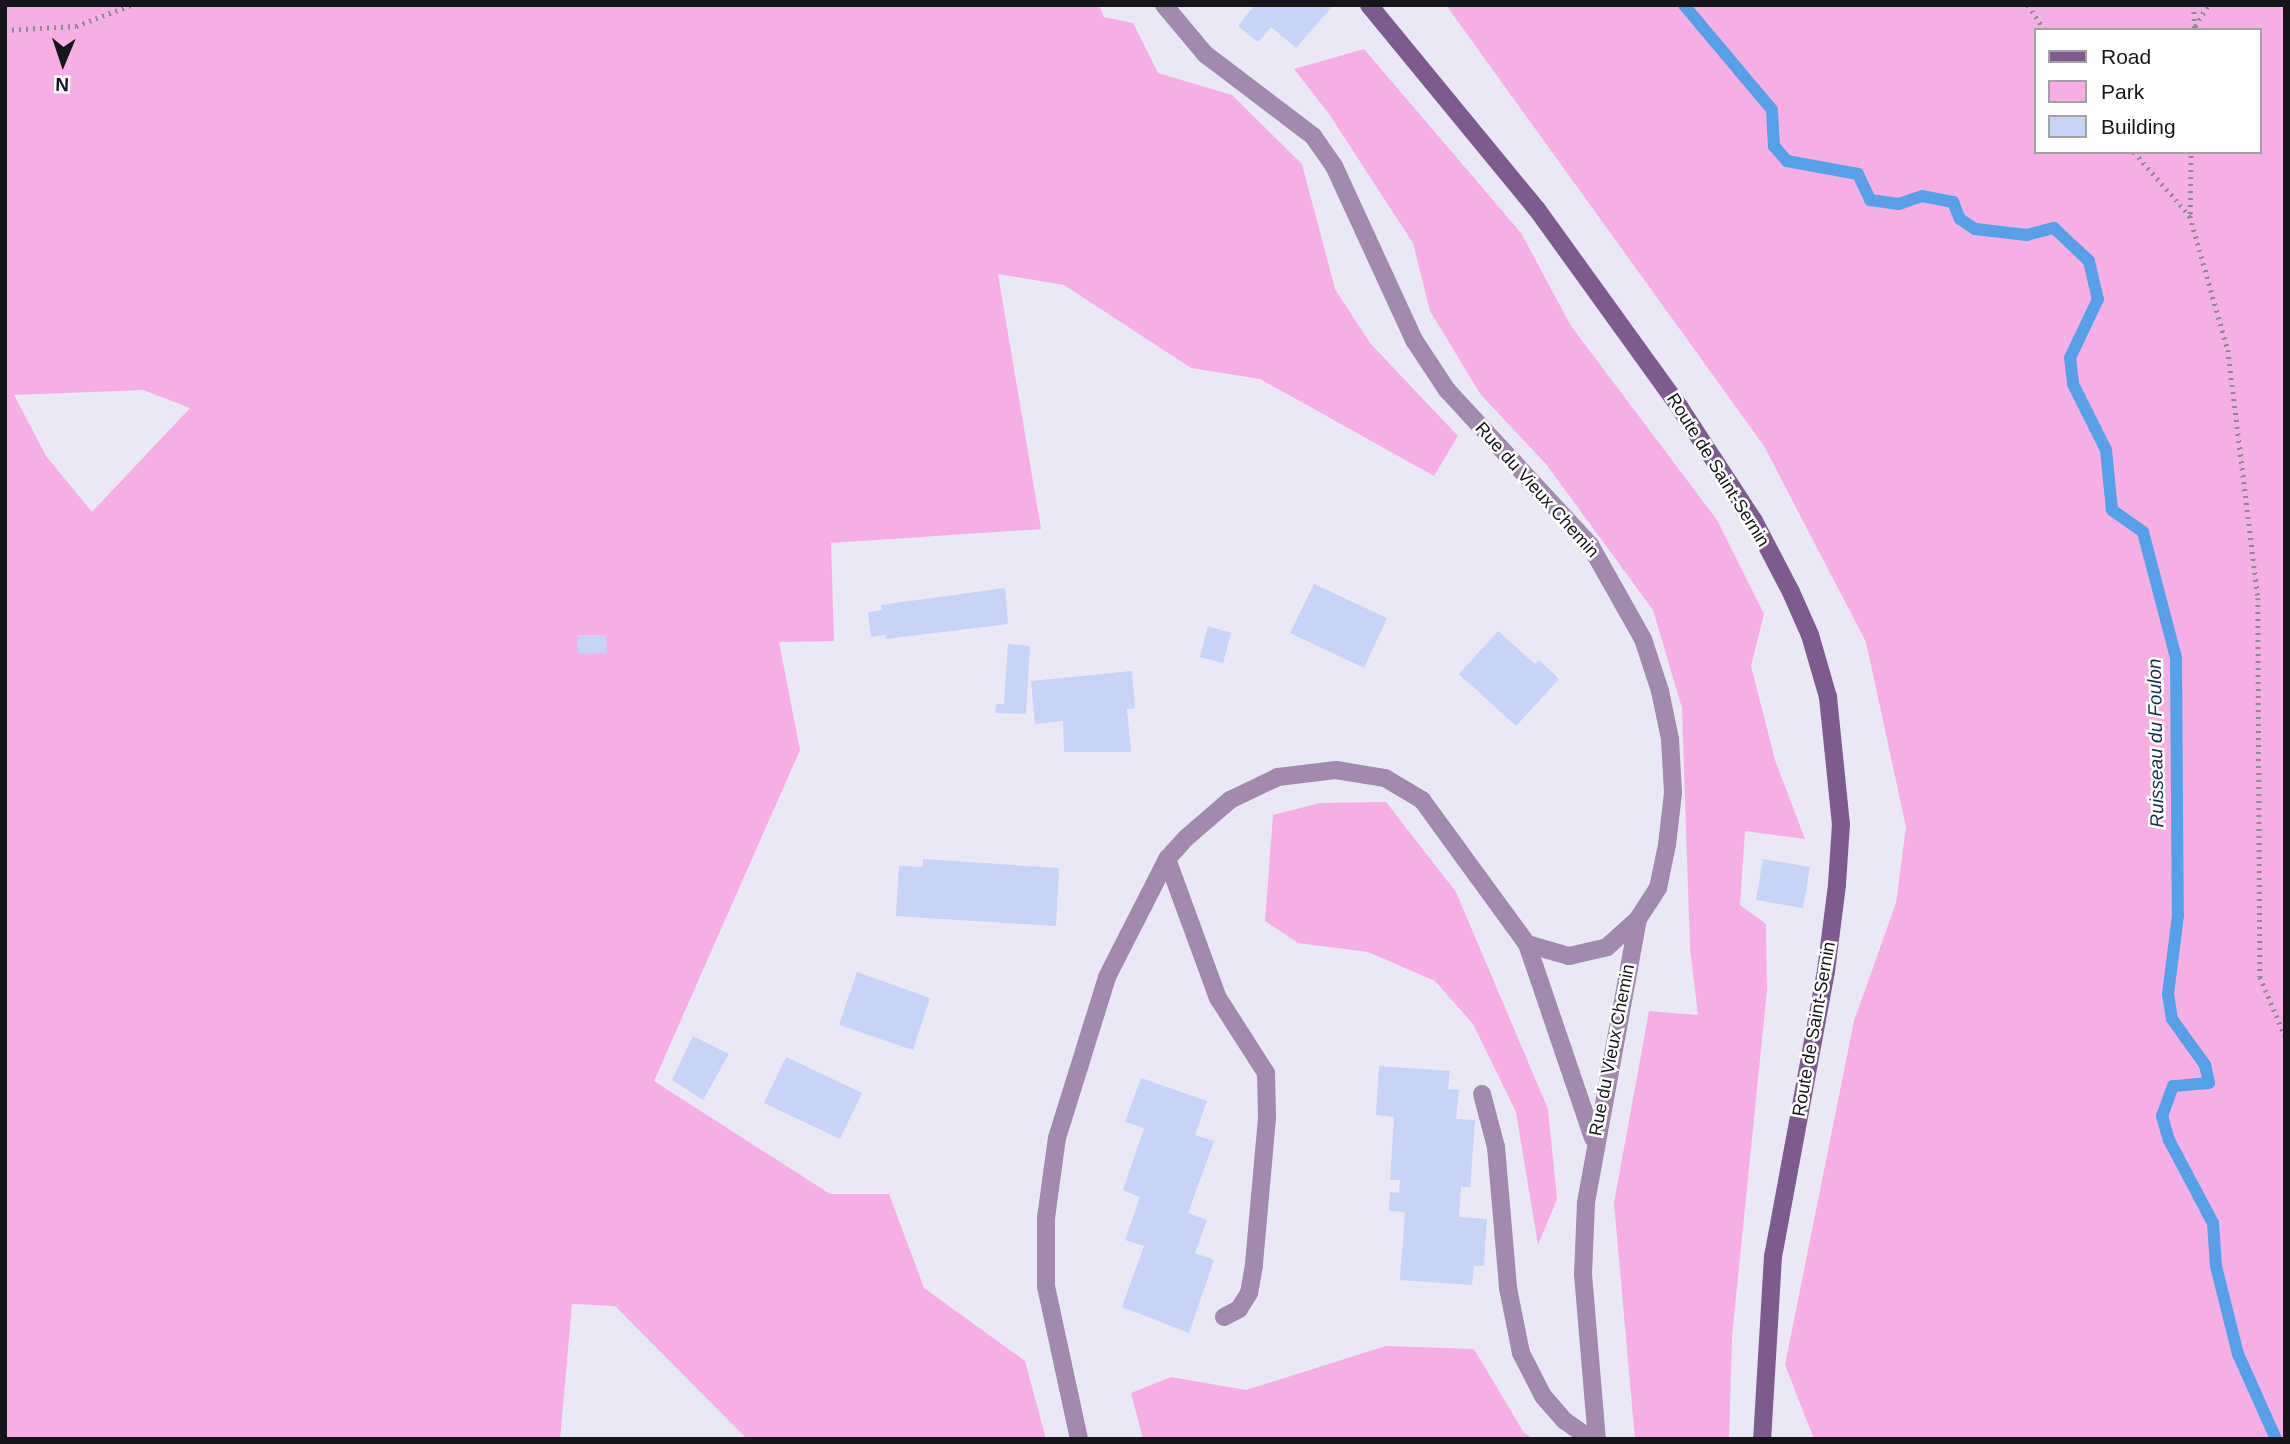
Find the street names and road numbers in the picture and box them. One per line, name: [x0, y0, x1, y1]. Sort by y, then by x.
street label: Route de Saint-Sernin: [1662, 389, 1774, 551]
street label: Rue du Vieux Chemin: [1471, 418, 1603, 562]
street label: Route de Saint-Sernin: [1788, 940, 1840, 1118]
street label: Rue du Vieux Chemin: [1585, 962, 1639, 1138]

